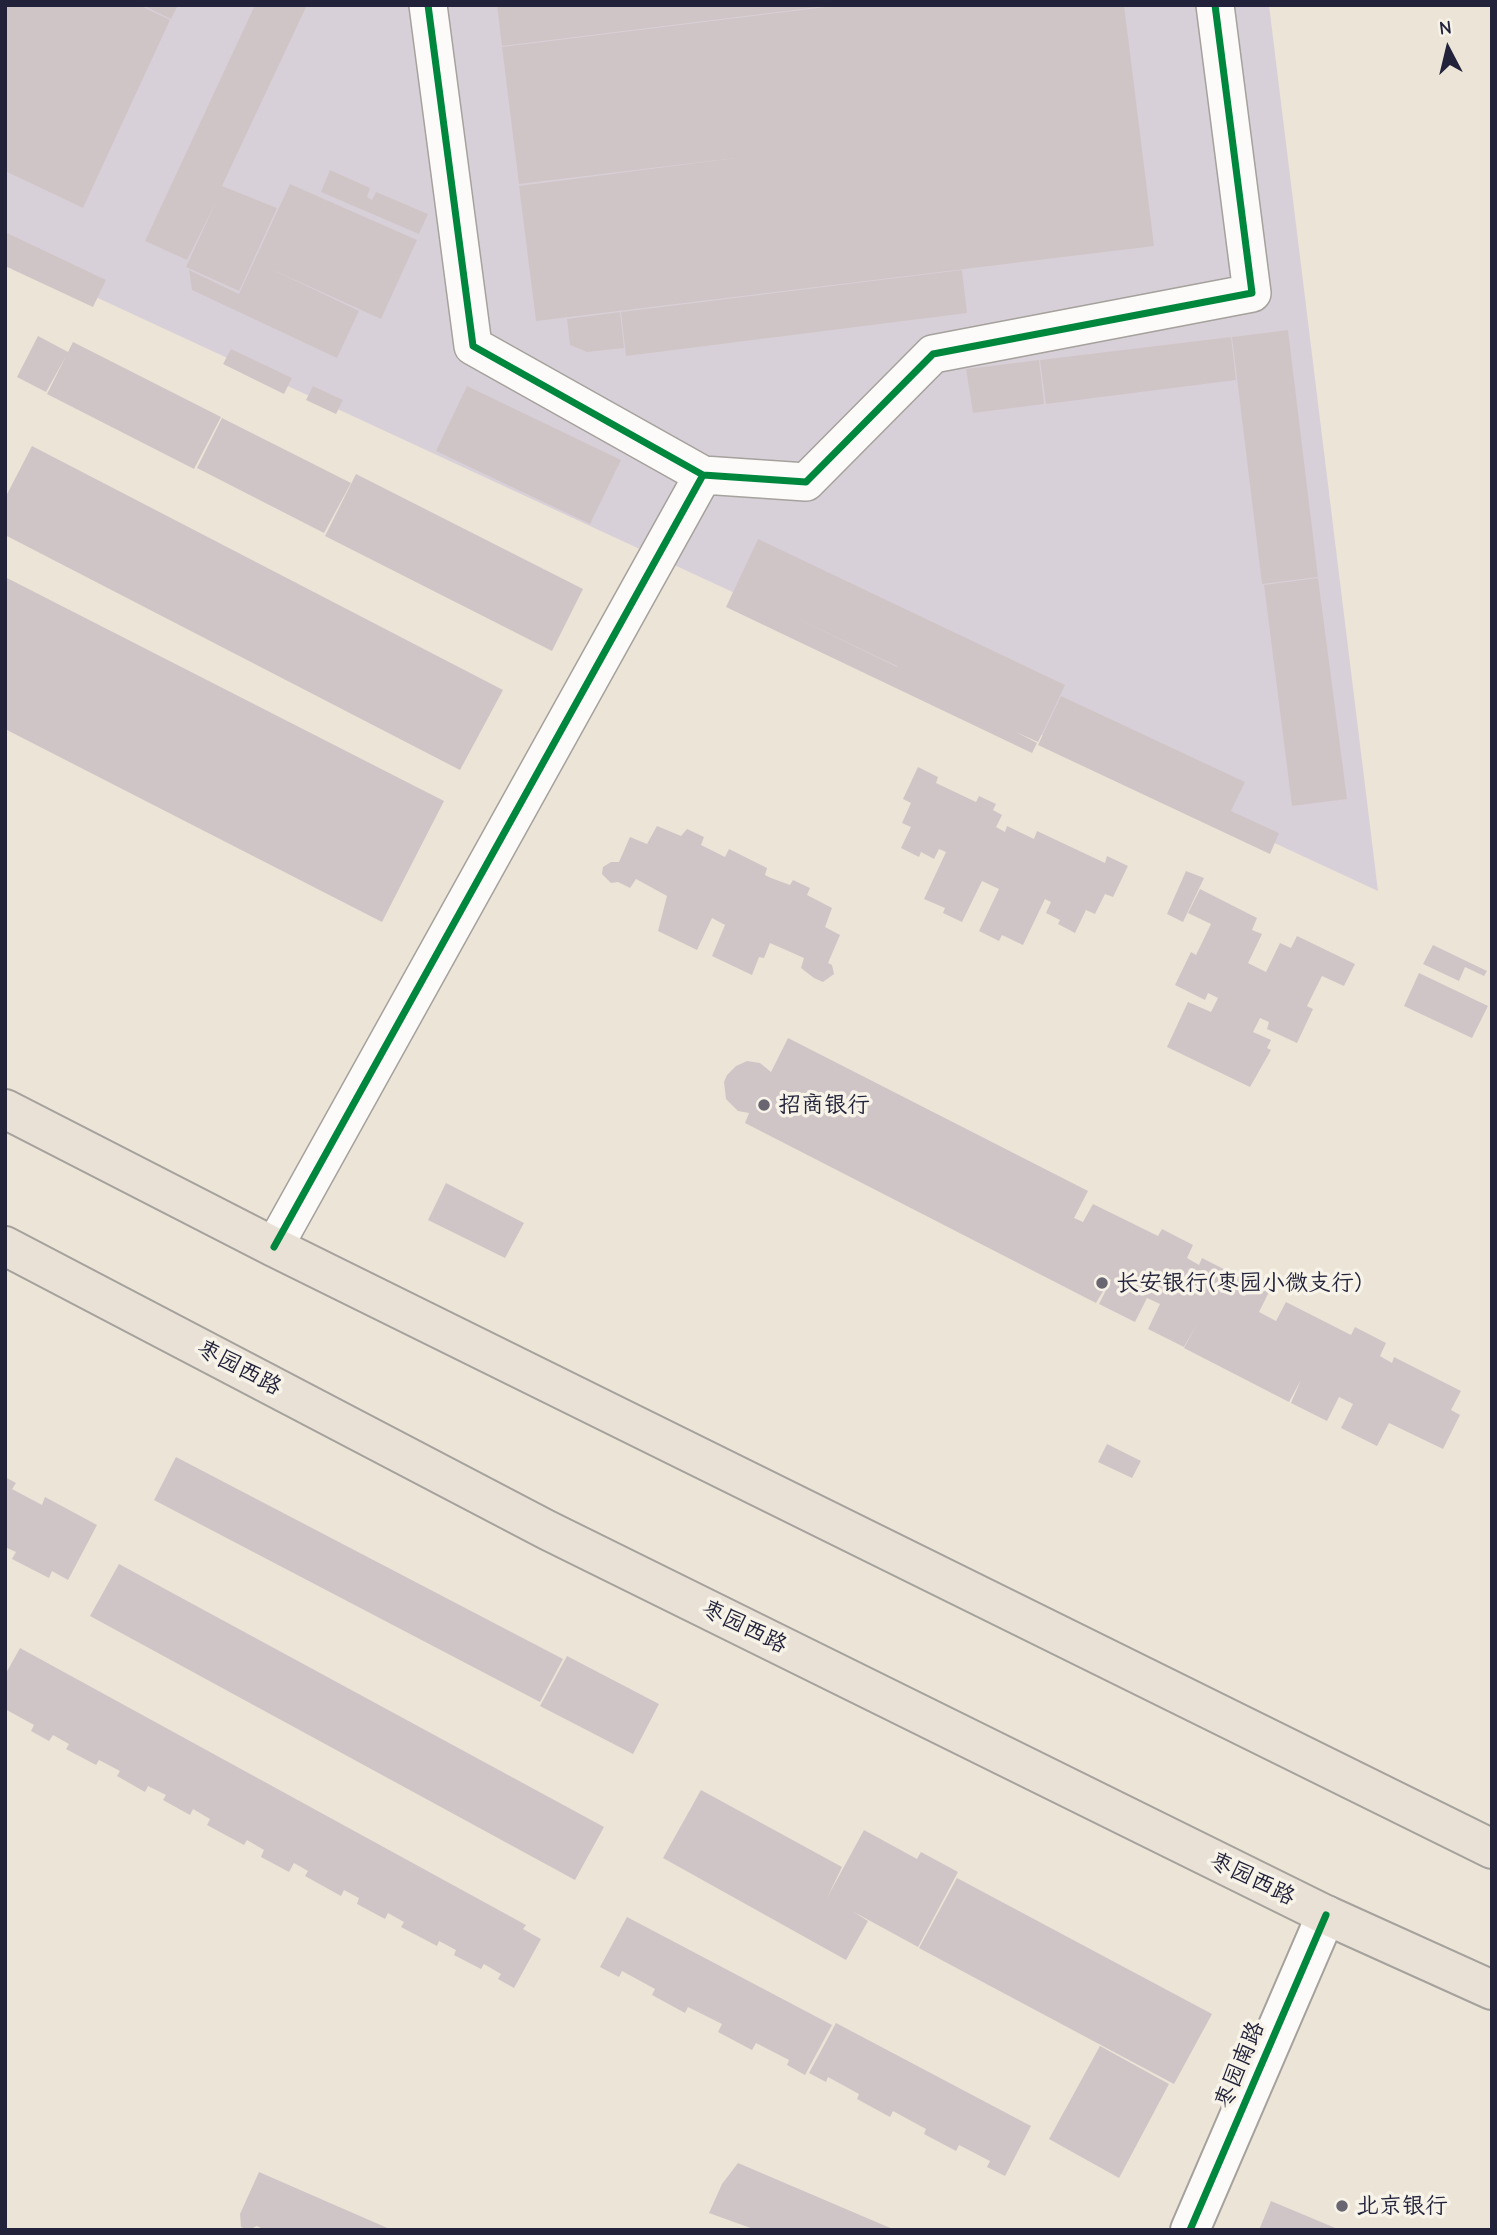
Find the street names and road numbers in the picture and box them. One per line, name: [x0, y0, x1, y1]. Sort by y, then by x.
street label: 枣园西路: [192, 1334, 286, 1402]
street label: 枣园西路: [697, 1594, 791, 1660]
street label: 枣园西路: [1205, 1846, 1299, 1912]
street label: 枣园南路: [1209, 2017, 1271, 2113]

